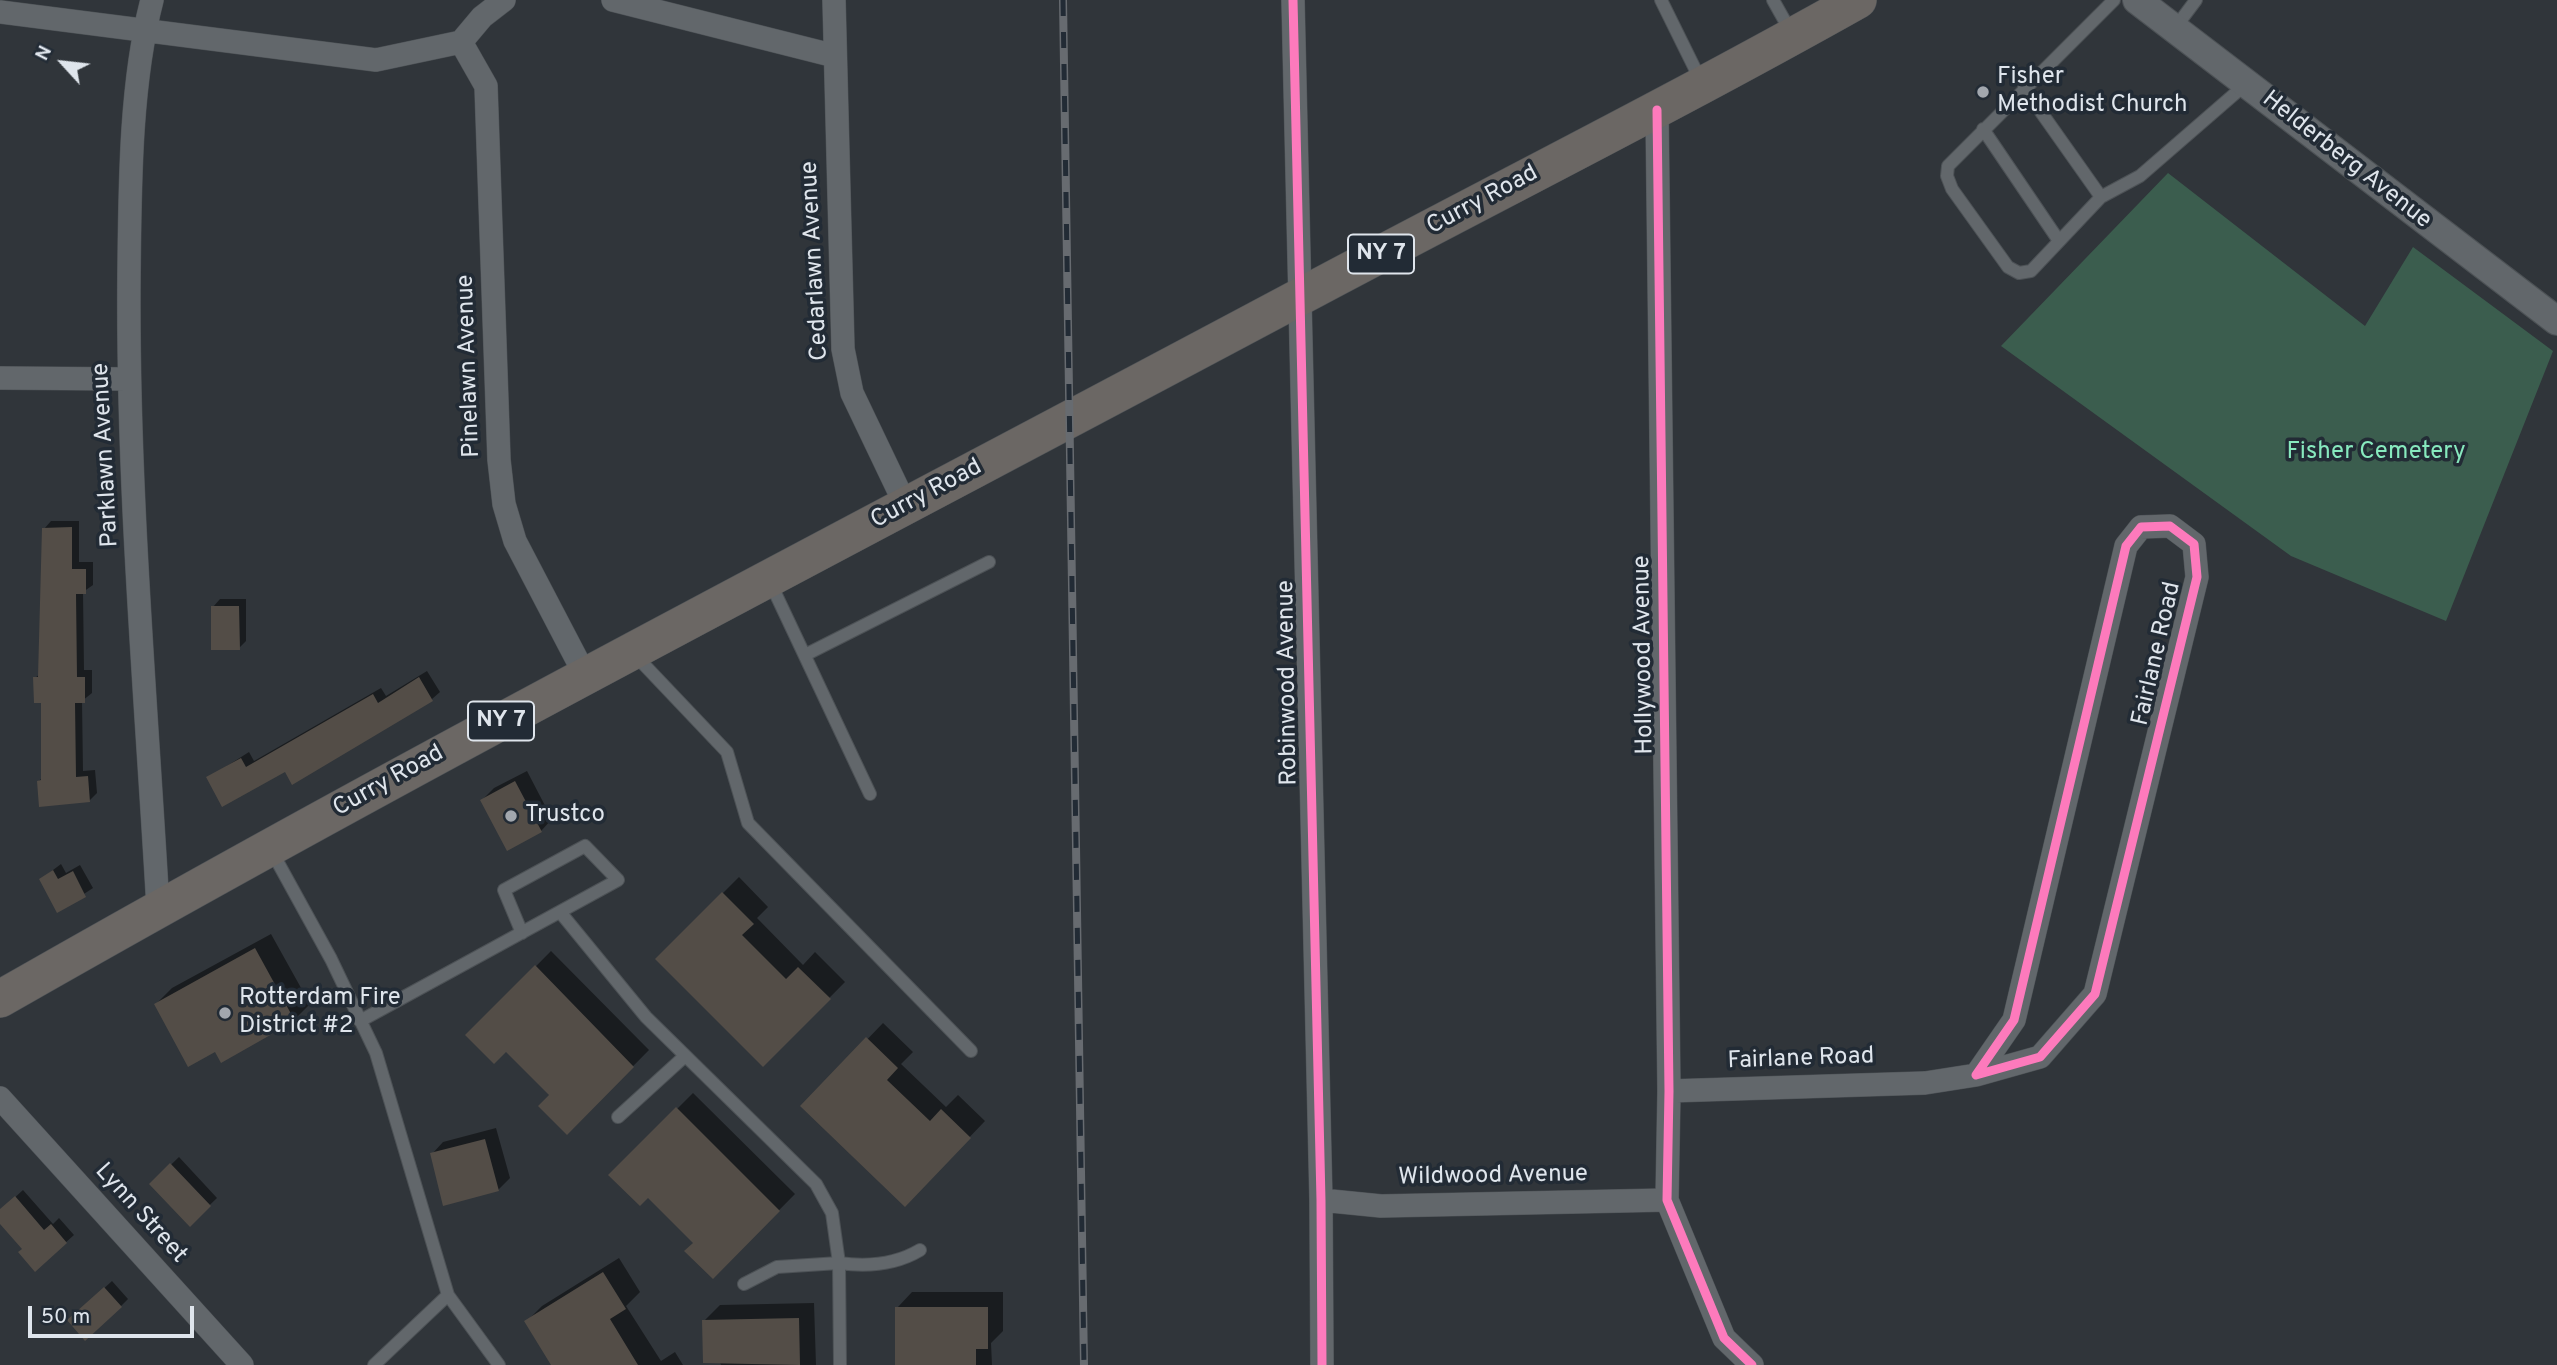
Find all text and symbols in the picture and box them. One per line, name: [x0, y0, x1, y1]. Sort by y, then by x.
north arrow: [28, 28, 98, 98]
text: N: [30, 42, 58, 65]
place label: Fisher Methodist Church: [1997, 64, 2188, 120]
marker: Fisher Methodist Church: [1975, 84, 1991, 100]
street label: Helderberg Avenue: [2256, 86, 2436, 236]
street label: Cedarlawn Avenue: [796, 160, 836, 362]
street label: Curry Road: [1422, 160, 1544, 242]
road number: NY 7: [1348, 234, 1414, 274]
street label: Pinelawn Avenue: [452, 274, 488, 458]
street label: Parklawn Avenue: [88, 362, 126, 548]
park label: Fisher Cemetery: [2286, 439, 2466, 467]
street label: Curry Road: [866, 454, 988, 536]
street label: Hollywood Avenue: [1629, 555, 1661, 755]
street label: Fairlane Road: [2127, 579, 2189, 729]
street label: Robinwood Avenue: [1273, 580, 1305, 786]
road number: NY 7: [468, 702, 534, 740]
street label: Curry Road: [329, 740, 449, 824]
place label: Trustco: [525, 802, 605, 830]
marker: Trustco: [503, 808, 519, 824]
place label: Rotterdam Fire District #2: [239, 985, 401, 1041]
marker: Rotterdam Fire District #2: [217, 1005, 233, 1021]
street label: Fairlane Road: [1727, 1043, 1875, 1077]
street label: Lynn Street: [88, 1158, 192, 1270]
street label: Wildwood Avenue: [1398, 1161, 1588, 1193]
scale bar: [32, 1292, 198, 1336]
text: 50 m: [41, 1304, 90, 1331]

